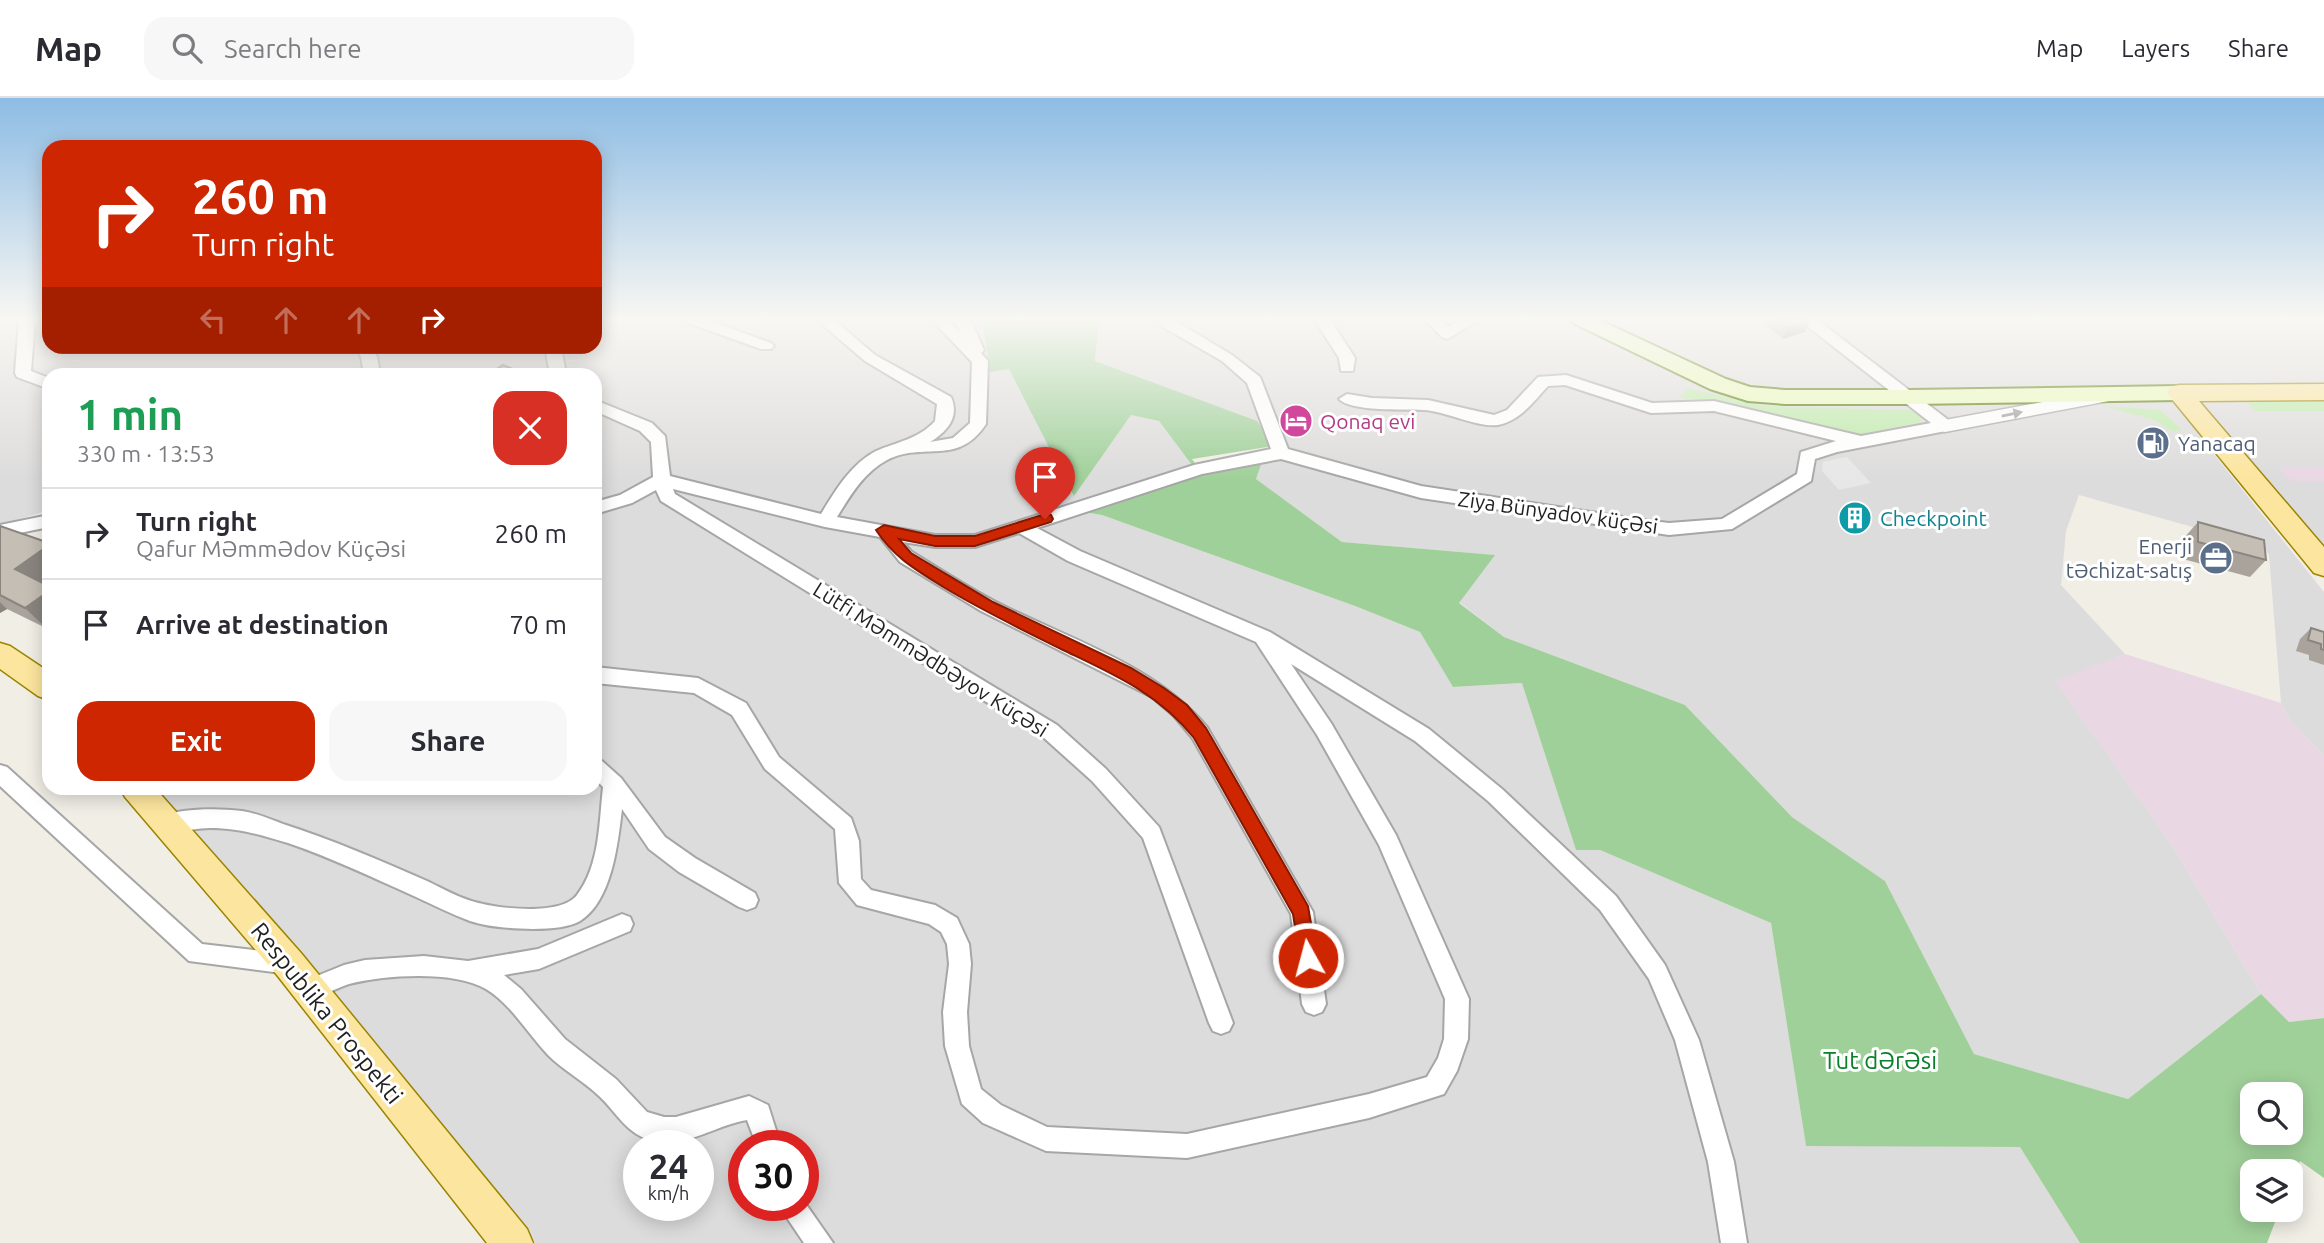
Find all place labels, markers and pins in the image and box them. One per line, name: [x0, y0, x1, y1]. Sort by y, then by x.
hotel icon: Qonaq evi: [1277, 402, 1315, 440]
place label: Qonaq evi: [1320, 409, 1415, 433]
fuel station icon: Yanacaq: [2134, 424, 2172, 462]
place label: Yanacaq: [2178, 431, 2256, 455]
pin: [1015, 447, 1075, 519]
building icon: Checkpoint: [1836, 499, 1874, 537]
place label: Checkpoint: [1880, 506, 1987, 530]
place label: Enerji təchizat-satış: [2066, 534, 2192, 582]
office icon: Enerji təchizat-satış: [2197, 539, 2235, 577]

